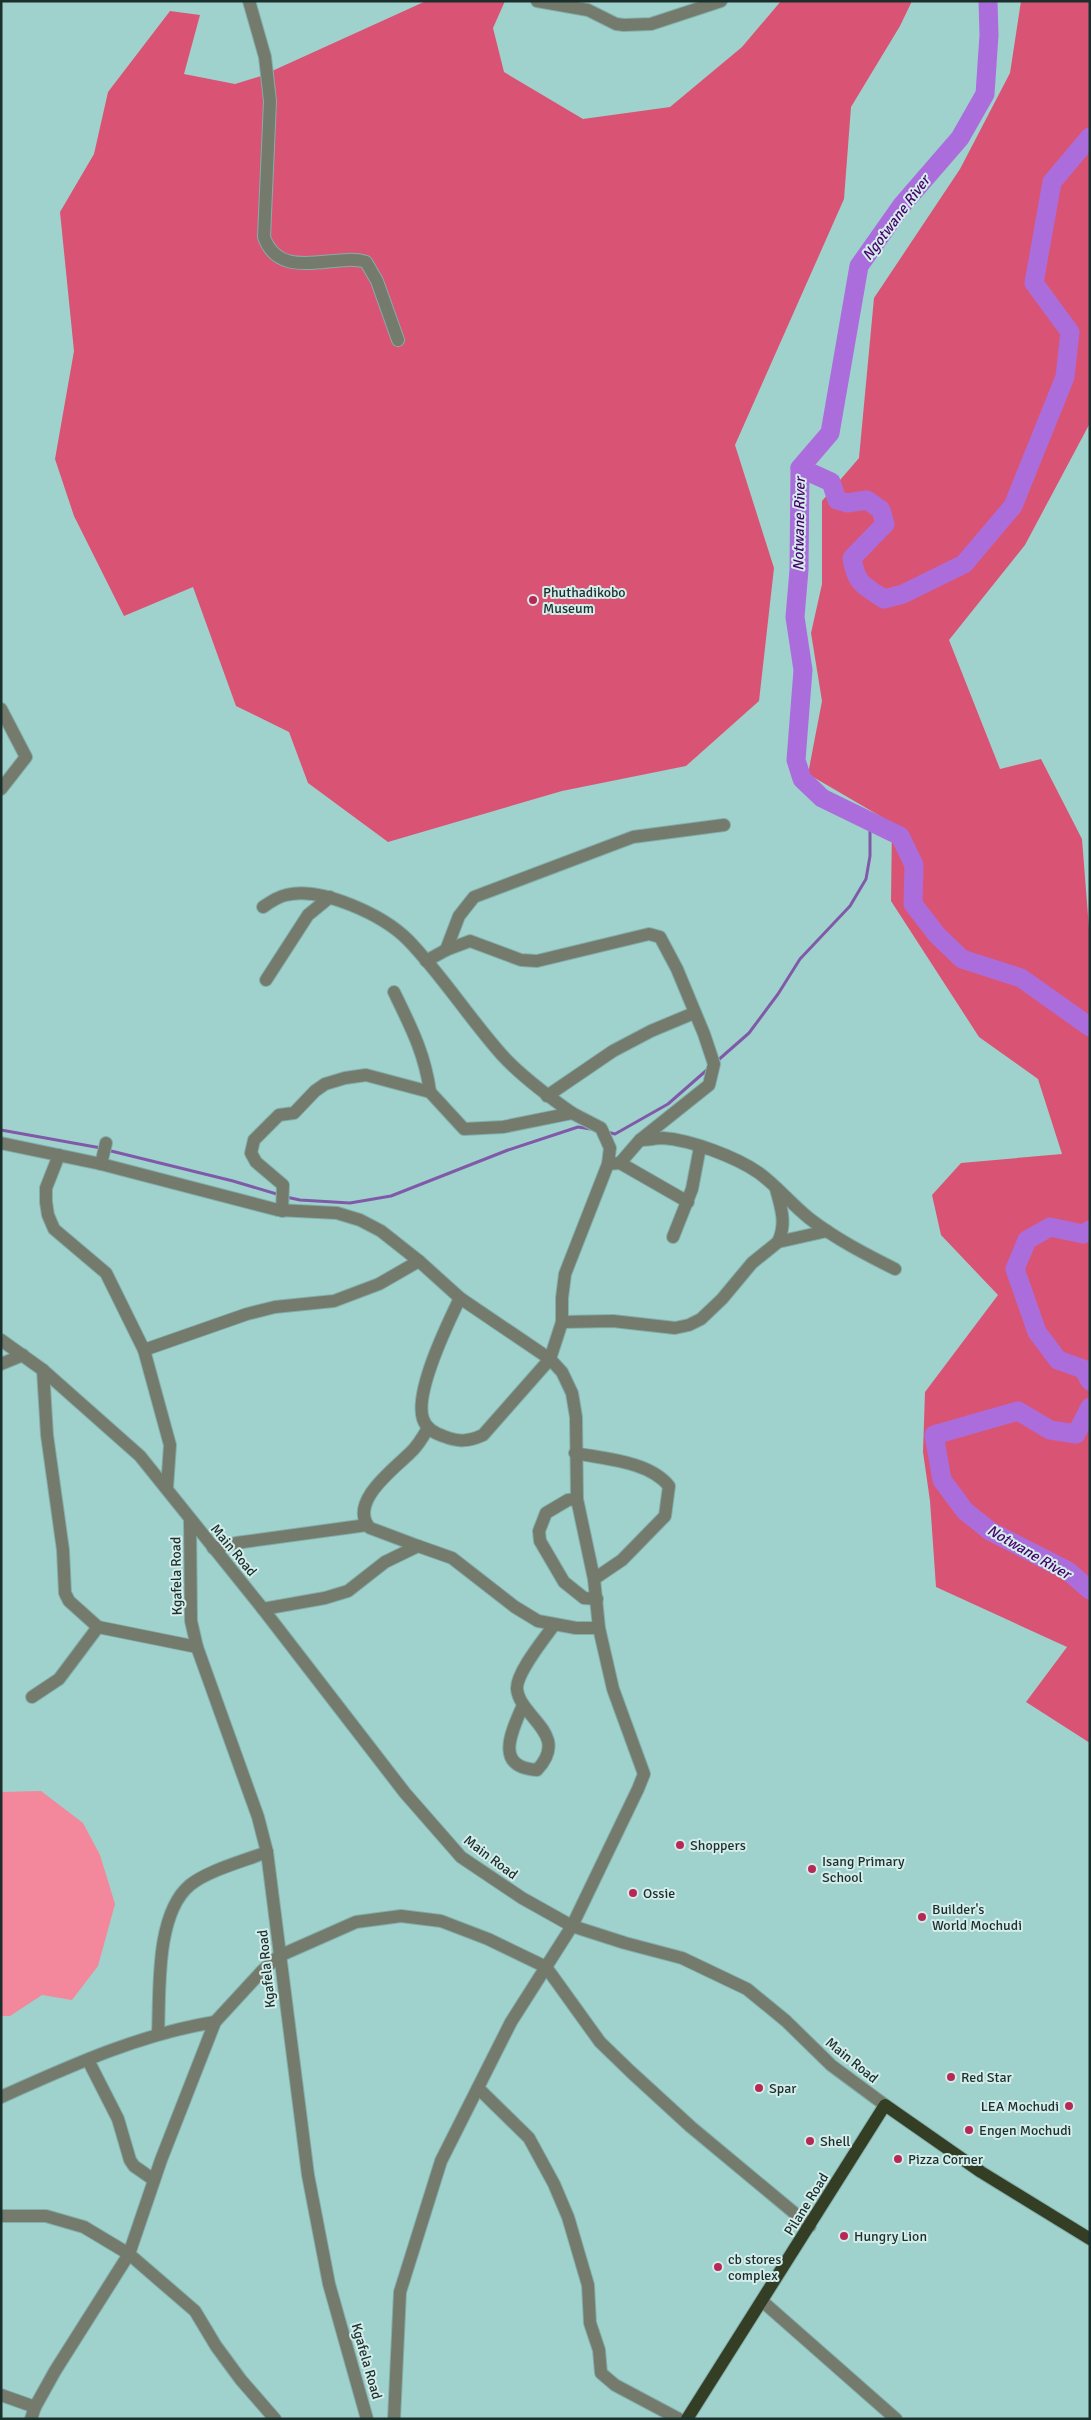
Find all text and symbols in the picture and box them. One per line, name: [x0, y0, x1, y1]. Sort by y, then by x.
water label: Ngotwane River: [858, 170, 935, 264]
water label: Notwane River: [789, 475, 809, 571]
place label: Phuthadikobo Museum: [543, 584, 626, 617]
marker: Phuthadikobo Museum: [527, 594, 539, 606]
street label: Main Road: [207, 1521, 260, 1580]
water label: Notwane River: [984, 1521, 1076, 1584]
street label: Kgafela Road: [167, 1537, 186, 1615]
street label: Main Road: [460, 1832, 521, 1883]
place label: Shoppers: [690, 1837, 746, 1854]
marker: Shoppers: [674, 1839, 686, 1851]
place label: Isang Primary School: [822, 1853, 905, 1886]
marker: Isang Primary School: [806, 1863, 818, 1875]
place label: Ossie: [643, 1885, 675, 1902]
marker: Ossie: [627, 1887, 639, 1899]
place label: Builder's World Mochudi: [932, 1901, 1022, 1934]
marker: Builder's World Mochudi: [916, 1911, 928, 1923]
street label: Kgafela Road: [254, 1929, 279, 2009]
street label: Main Road: [822, 2034, 881, 2087]
place label: Red Star: [961, 2069, 1013, 2086]
marker: Red Star: [945, 2071, 957, 2083]
place label: Spar: [769, 2080, 797, 2097]
marker: Spar: [753, 2082, 765, 2094]
place label: LEA Mochudi: [981, 2098, 1059, 2115]
marker: LEA Mochudi: [1063, 2100, 1075, 2112]
place label: Engen Mochudi: [979, 2122, 1071, 2139]
marker: Engen Mochudi: [963, 2124, 975, 2136]
place label: Shell: [820, 2133, 850, 2150]
marker: Shell: [804, 2135, 816, 2147]
place label: Pizza Corner: [908, 2151, 984, 2168]
marker: Pizza Corner: [892, 2153, 904, 2165]
street label: Pilane Road: [780, 2170, 832, 2239]
place label: Hungry Lion: [854, 2228, 927, 2245]
marker: Hungry Lion: [838, 2230, 850, 2242]
place label: cb stores complex: [728, 2251, 781, 2284]
marker: cb stores complex: [712, 2261, 724, 2273]
street label: Kgafela Road: [348, 2321, 386, 2401]

